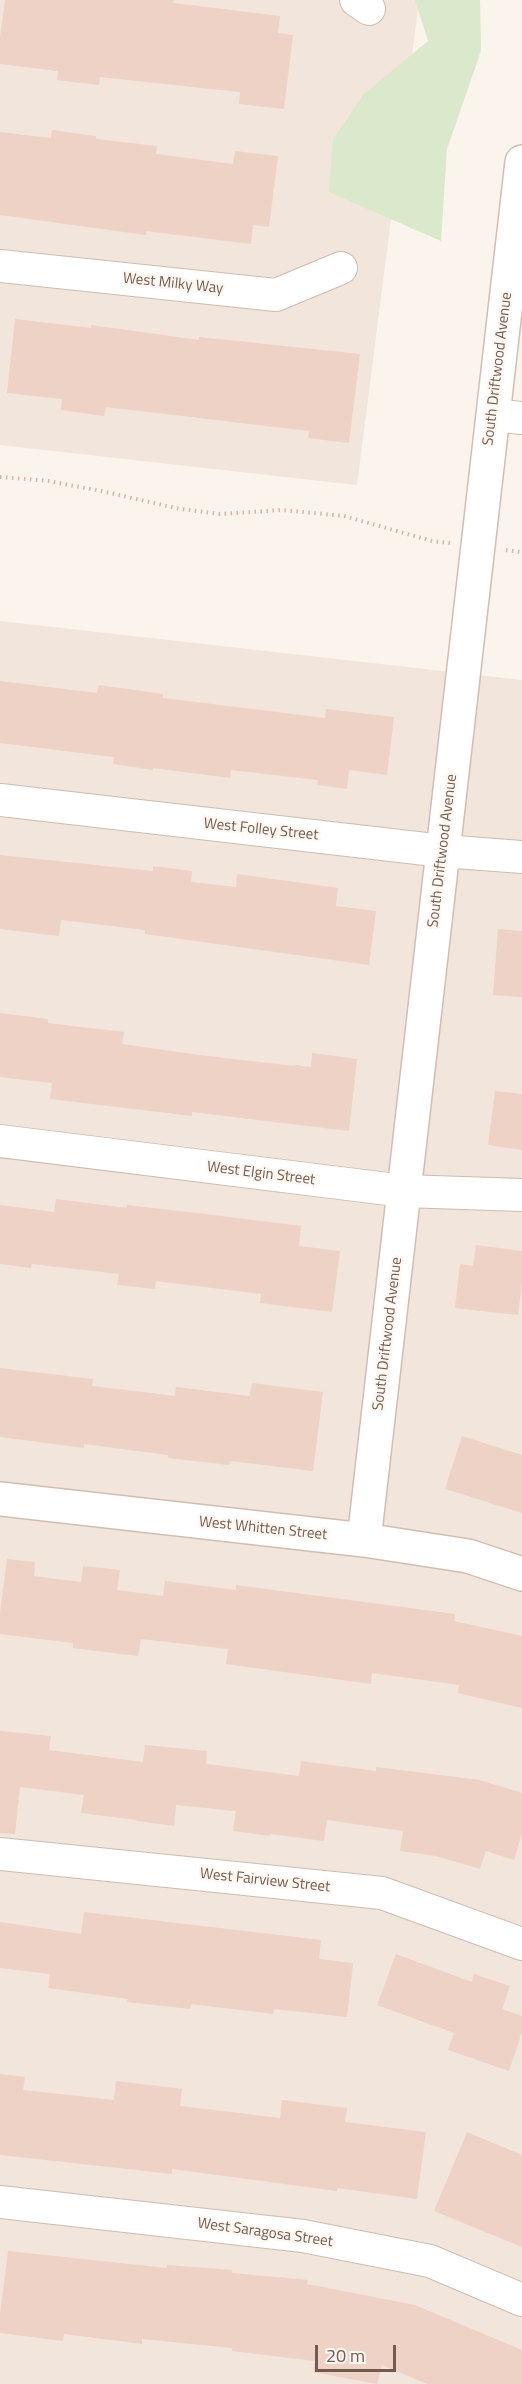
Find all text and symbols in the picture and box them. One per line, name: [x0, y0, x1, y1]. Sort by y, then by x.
street label: West Milky Way: [122, 270, 224, 298]
street label: South Driftwood Avenue: [480, 291, 516, 447]
street label: South Driftwood Avenue: [425, 773, 461, 929]
street label: West Folley Street: [203, 815, 319, 845]
street label: West Elgin Street: [206, 1158, 316, 1190]
street label: South Driftwood Avenue: [370, 1256, 406, 1412]
street label: West Whitten Street: [198, 1513, 328, 1545]
street label: West Fairview Street: [199, 1865, 331, 1897]
street label: West Saragosa Street: [196, 2215, 334, 2251]
scale bar: [318, 2333, 399, 2371]
text: 20 m: [326, 2342, 365, 2369]

